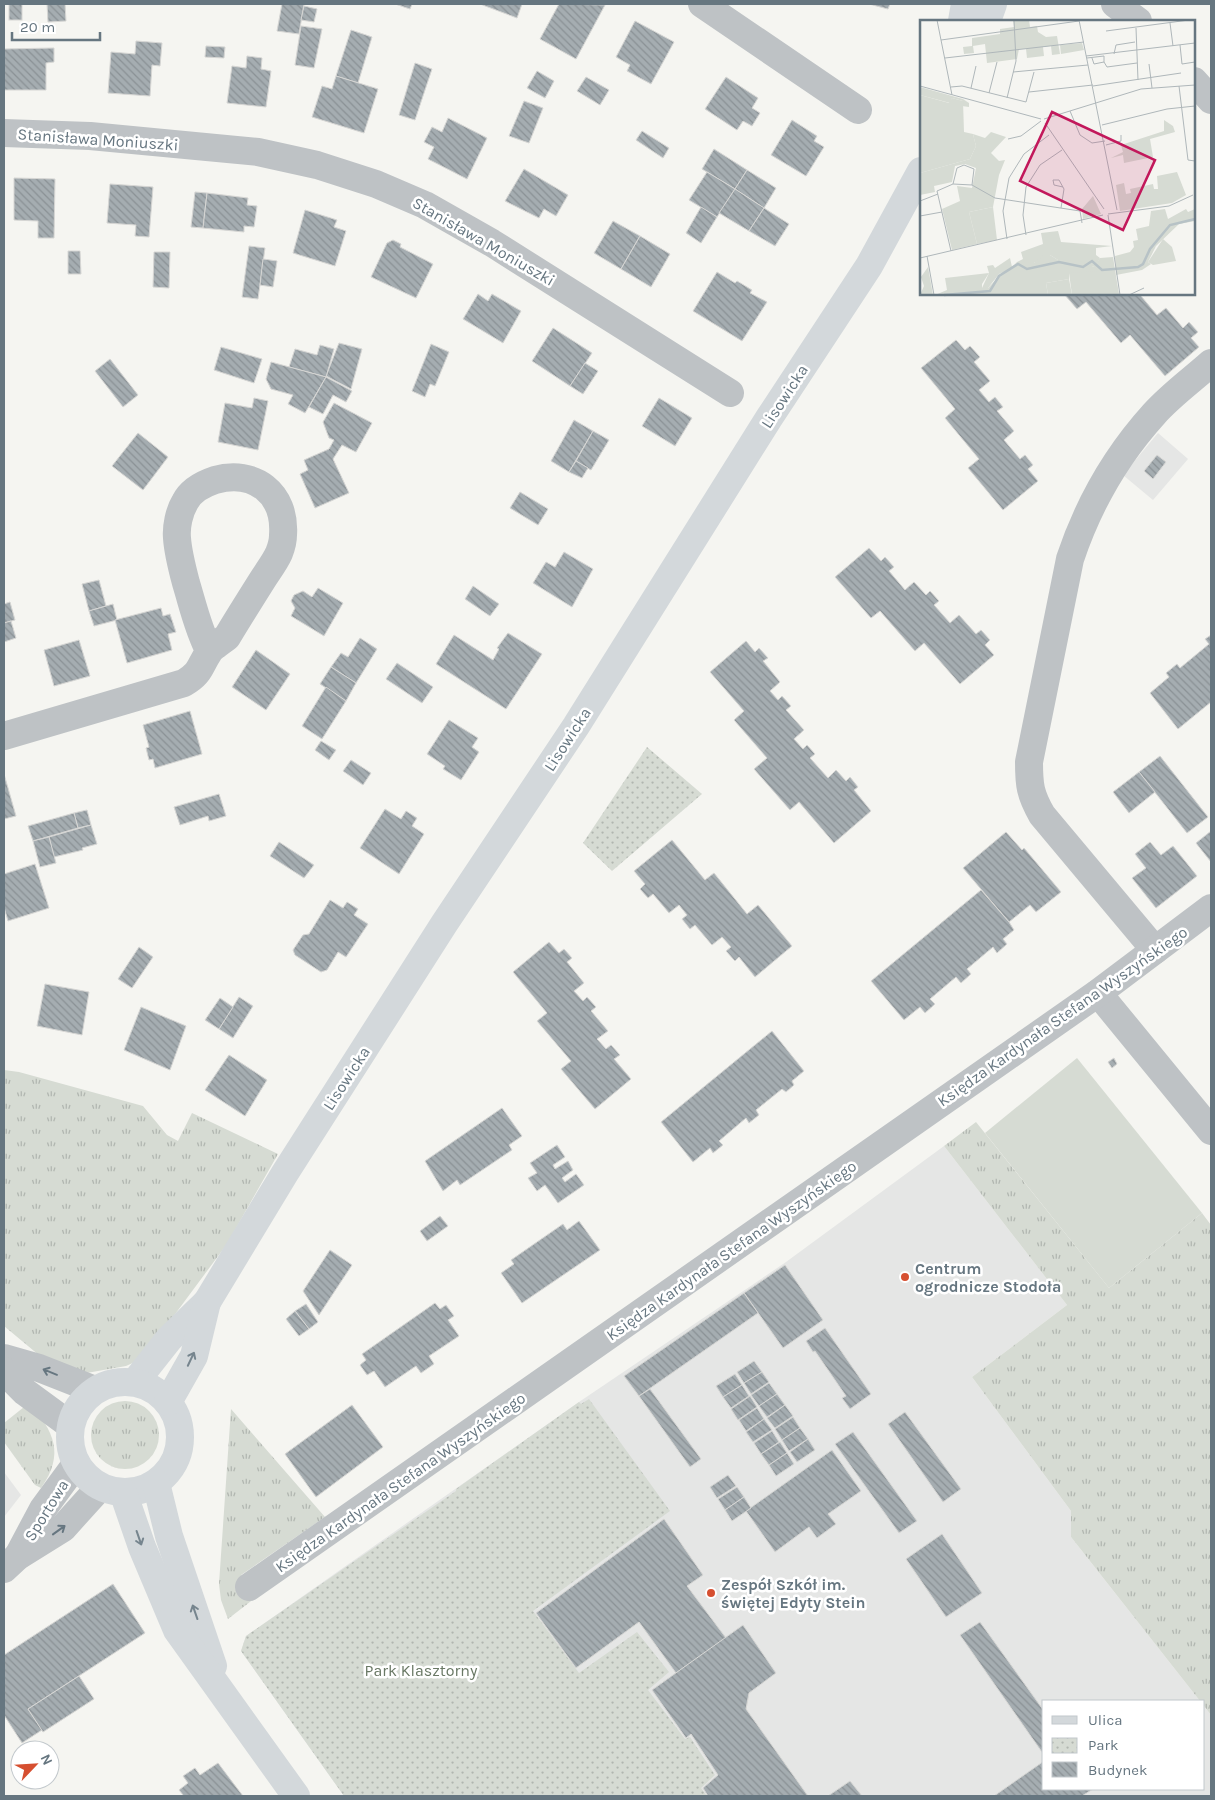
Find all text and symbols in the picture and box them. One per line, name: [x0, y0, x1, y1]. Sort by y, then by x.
scale bar: [12, 10, 100, 42]
text: 20 m: [20, 18, 55, 36]
inset map: [920, 20, 1195, 295]
street label: Stanisława Moniuszki: [17, 124, 179, 155]
street label: Stanisława Moniuszki: [409, 193, 558, 290]
street label: Lisowicka: [757, 361, 812, 432]
street label: Lisowicka: [540, 704, 595, 775]
street label: Księdza Kardynała Stefana Wyszyńskiego: [934, 922, 1191, 1111]
street label: Lisowicka: [319, 1043, 374, 1114]
street label: Księdza Kardynała Stefana Wyszyńskiego: [603, 1156, 860, 1345]
place label: Centrum ogrodnicze Stodoła: [915, 1259, 1061, 1296]
marker: Centrum ogrodnicze Stodoła: [899, 1271, 911, 1283]
one-way arrow: [187, 1352, 196, 1367]
one-way arrow: [43, 1367, 58, 1376]
street label: Księdza Kardynała Stefana Wyszyńskiego: [272, 1388, 529, 1577]
street label: Sportowa: [20, 1476, 73, 1544]
one-way arrow: [52, 1525, 66, 1535]
one-way arrow: [135, 1530, 144, 1546]
place label: Zespół Szkół im. świętej Edyty Stein: [721, 1575, 865, 1612]
marker: Zespół Szkół im. świętej Edyty Stein: [705, 1587, 717, 1599]
one-way arrow: [190, 1604, 199, 1620]
park label: Park Klasztorny: [365, 1661, 478, 1680]
legend: [1042, 1700, 1205, 1790]
text: Ulica: [1088, 1711, 1122, 1729]
text: Park: [1088, 1736, 1118, 1754]
north arrow: [10, 1740, 60, 1790]
text: N: [37, 1752, 56, 1768]
text: Budynek: [1088, 1761, 1147, 1779]

